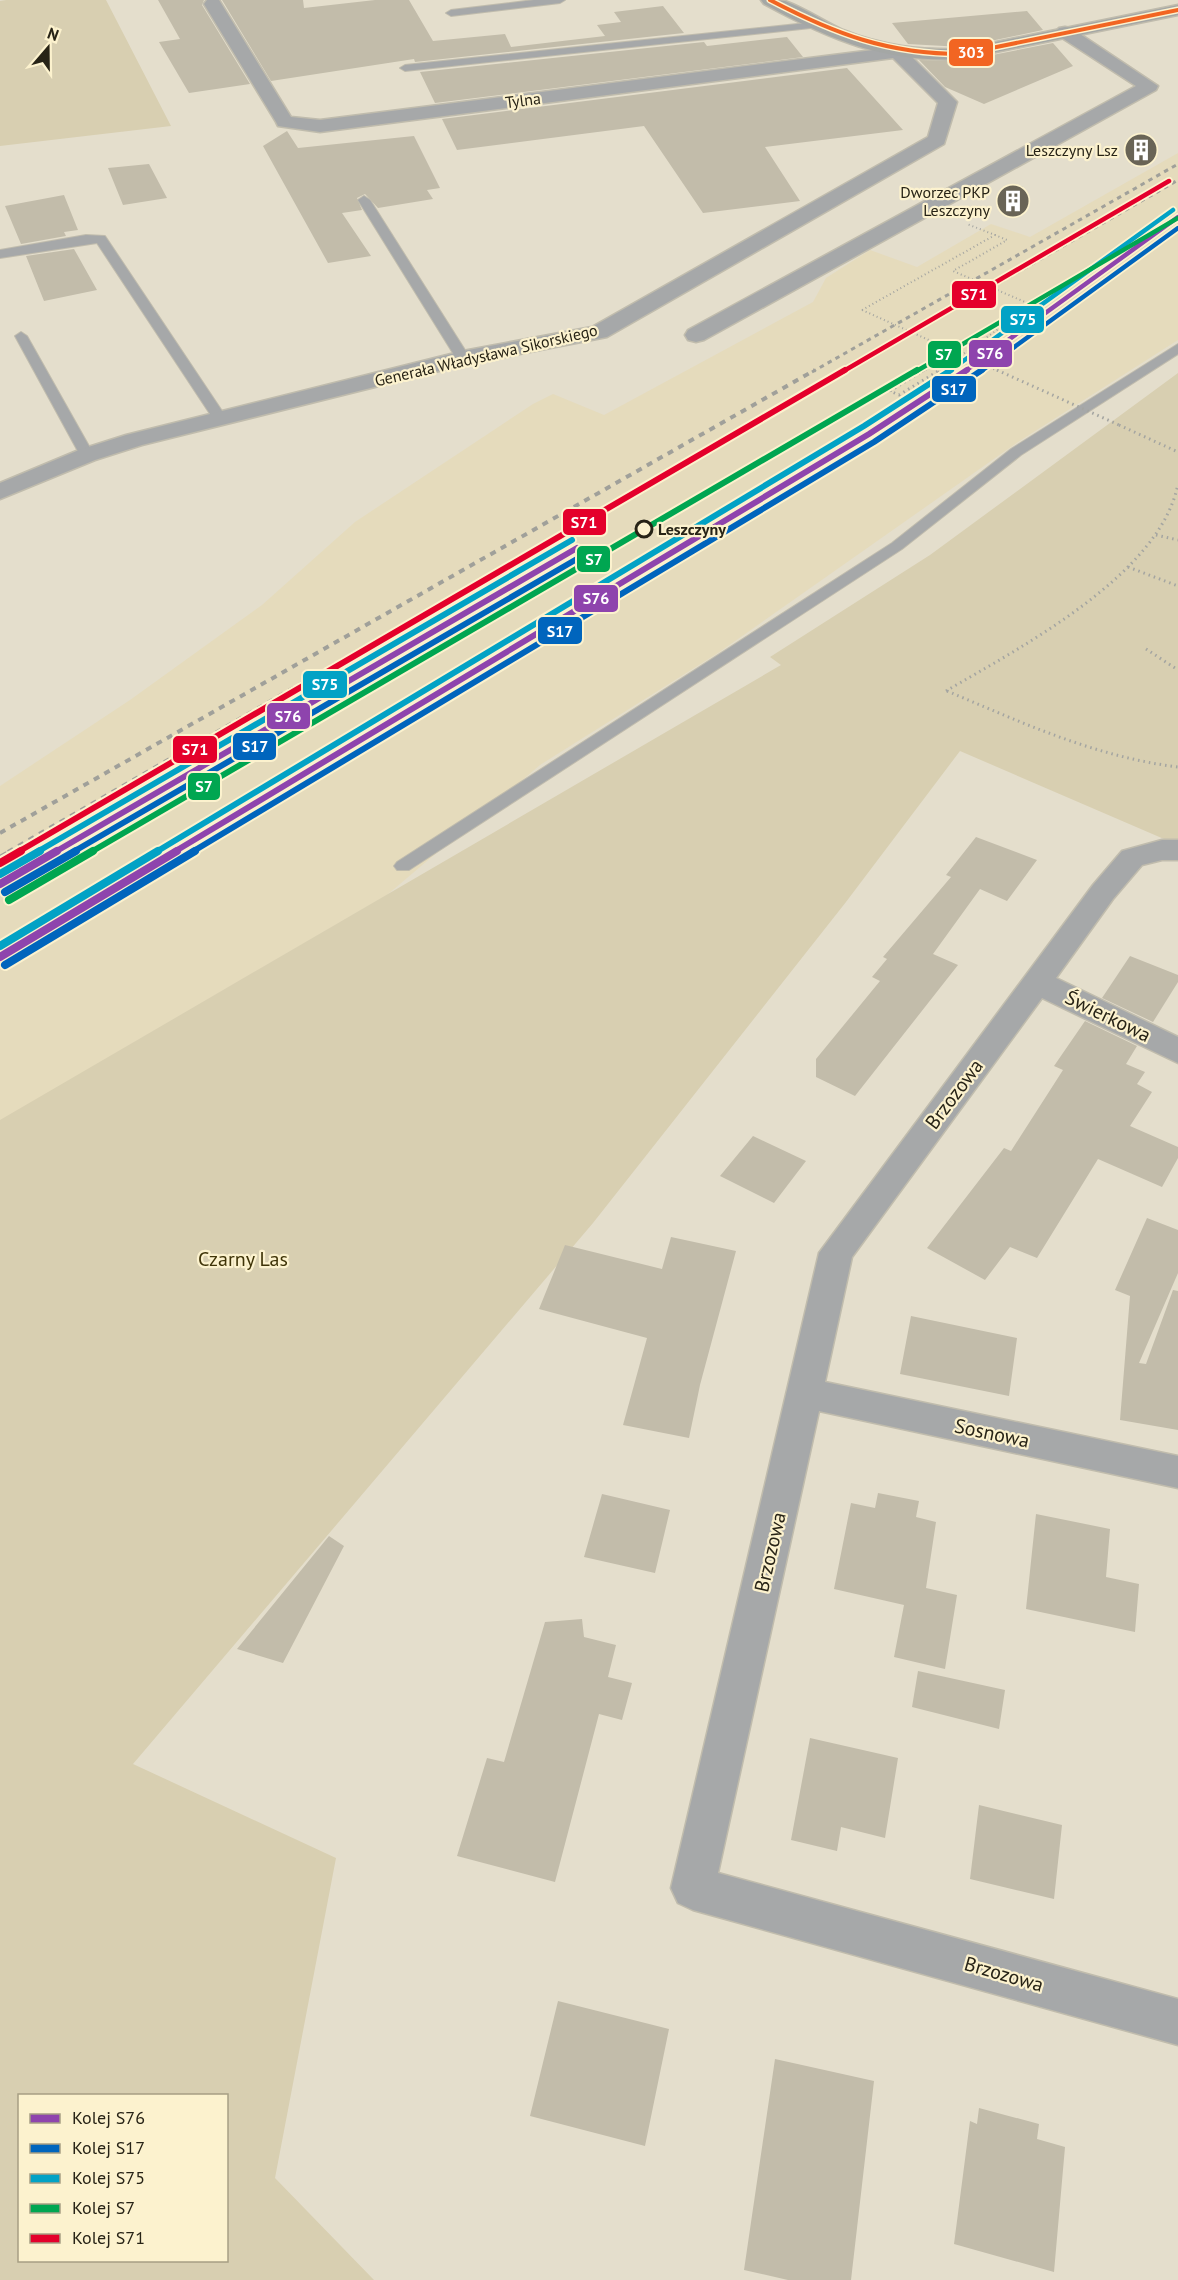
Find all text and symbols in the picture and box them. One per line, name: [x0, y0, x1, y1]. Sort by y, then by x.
north arrow: [18, 18, 78, 78]
text: N: [45, 23, 61, 45]
line badge: 303: [948, 38, 994, 67]
text: 303: [957, 42, 985, 62]
street label: Tylna: [504, 88, 542, 112]
building icon: Leszczyny Lsz: [1123, 132, 1159, 168]
place label: Leszczyny Lsz: [1026, 140, 1118, 160]
place label: Dworzec PKP Leszczyny: [900, 182, 991, 220]
building icon: Dworzec PKP Leszczyny: [995, 183, 1031, 219]
line badge: S71: [951, 280, 997, 309]
text: S71: [961, 284, 987, 304]
line badge: S75: [1000, 305, 1045, 334]
text: S75: [1010, 309, 1036, 329]
street label: Generała Władysława Sikorskiego: [373, 320, 599, 390]
line badge: S76: [968, 339, 1013, 368]
line badge: S7: [927, 340, 962, 369]
text: S76: [977, 343, 1003, 363]
text: S7: [935, 344, 953, 364]
line badge: S17: [931, 375, 977, 403]
text: S17: [941, 379, 967, 399]
line badge: S71: [562, 508, 607, 536]
text: S71: [571, 512, 597, 532]
place label: Leszczyny: [658, 519, 726, 539]
marker: Leszczyny: [635, 520, 653, 538]
line badge: S7: [576, 545, 611, 573]
text: S7: [585, 549, 603, 569]
line badge: S76: [573, 584, 619, 613]
text: S76: [583, 588, 609, 608]
line badge: S17: [537, 616, 583, 645]
text: S17: [547, 621, 573, 641]
line badge: S75: [302, 670, 348, 699]
text: S75: [312, 674, 338, 694]
line badge: S76: [266, 702, 311, 730]
text: S76: [275, 706, 301, 726]
line badge: S17: [232, 732, 277, 761]
line badge: S71: [172, 735, 218, 764]
text: S17: [242, 736, 268, 756]
text: S71: [182, 739, 208, 759]
line badge: S7: [187, 772, 221, 801]
text: S7: [195, 776, 213, 796]
street label: Świerkowa: [1061, 984, 1155, 1048]
street label: Brzozowa: [919, 1054, 989, 1134]
park label: Czarny Las: [198, 1246, 288, 1272]
street label: Sosnowa: [952, 1412, 1032, 1454]
street label: Brzozowa: [748, 1509, 792, 1595]
street label: Brzozowa: [961, 1950, 1047, 1998]
legend: [18, 2094, 228, 2262]
text: Kolej S76: [72, 2106, 145, 2129]
text: Kolej S17: [72, 2136, 145, 2159]
text: Kolej S75: [72, 2166, 145, 2189]
text: Kolej S7: [72, 2196, 135, 2219]
text: Kolej S71: [72, 2226, 145, 2249]

